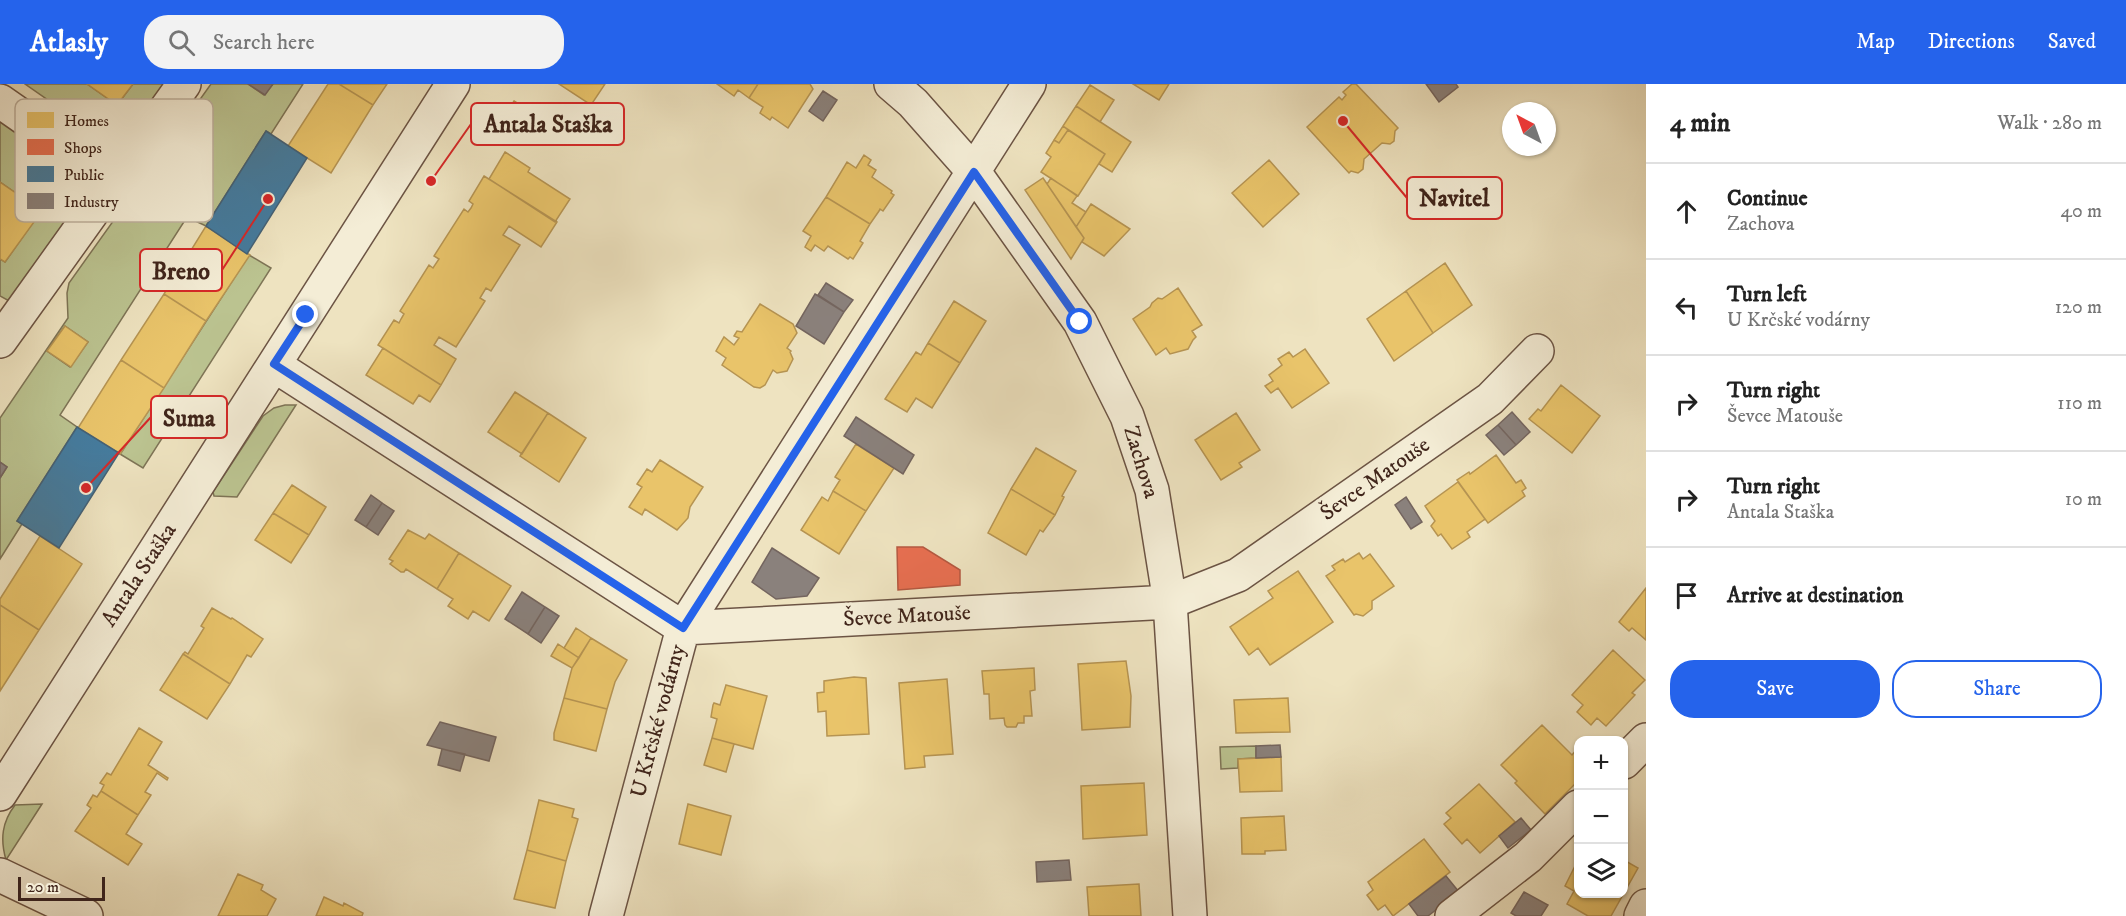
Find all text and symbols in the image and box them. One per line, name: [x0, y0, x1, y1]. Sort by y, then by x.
search box: [144, 15, 564, 69]
text: Atlasly: [30, 25, 108, 60]
icon: search: [165, 26, 198, 59]
text: Search here: [213, 29, 315, 56]
text: Map: [1856, 29, 1895, 55]
text: Directions: [1928, 29, 2015, 55]
text: Saved: [2048, 29, 2096, 55]
legend: [15, 99, 213, 222]
north arrow: [1502, 102, 1556, 156]
callout: Antala Staška: [471, 103, 624, 145]
text: 4 min: [1670, 107, 1730, 140]
text: Antala Staška: [483, 110, 613, 140]
text: Homes: [64, 111, 109, 131]
text: Walk · 280 m: [1997, 111, 2102, 136]
text: Shops: [64, 138, 102, 158]
text: Public: [64, 165, 104, 185]
callout: Navitel: [1407, 177, 1502, 219]
text: Navitel: [1419, 184, 1490, 214]
text: Continue: [1727, 185, 1808, 212]
text: Industry: [64, 192, 119, 212]
icon: ahead: [1670, 195, 1703, 228]
text: 40 m: [2060, 199, 2102, 224]
text: Zachova: [1727, 212, 1794, 237]
callout: Breno: [140, 249, 222, 291]
text: Breno: [152, 257, 210, 287]
text: Turn left: [1727, 281, 1807, 308]
icon: left: [1670, 291, 1703, 324]
text: 120 m: [2055, 295, 2102, 320]
route end: [292, 301, 318, 327]
route start: [1066, 308, 1092, 334]
text: U Krčské vodárny: [1727, 308, 1870, 333]
text: Turn right: [1727, 377, 1820, 404]
icon: right: [1670, 387, 1703, 420]
text: 110 m: [2057, 391, 2102, 416]
callout: Suma: [151, 396, 227, 438]
text: Suma: [163, 404, 216, 434]
text: Ševce Matouše: [1727, 404, 1843, 429]
street label: Zachova: [1117, 423, 1165, 502]
street label: Ševce Matouše: [1314, 430, 1435, 527]
text: Turn right: [1727, 473, 1820, 500]
icon: right: [1670, 483, 1703, 516]
text: 10 m: [2065, 487, 2102, 512]
text: Antala Staška: [1727, 500, 1834, 525]
street label: Antala Staška: [96, 518, 183, 632]
icon: arrive: [1670, 579, 1703, 612]
text: Arrive at destination: [1727, 582, 1904, 609]
street label: Ševce Matouše: [842, 598, 972, 633]
street label: U Krčské vodárny: [625, 641, 692, 800]
button: Save: [1670, 660, 1880, 718]
button: Share: [1892, 660, 2102, 718]
map controls: [1574, 736, 1628, 898]
button: +: [1574, 736, 1628, 790]
button: −: [1574, 790, 1628, 844]
button: layers: [1574, 844, 1628, 898]
scale bar: [18, 874, 105, 902]
text: 20 m: [27, 877, 59, 897]

